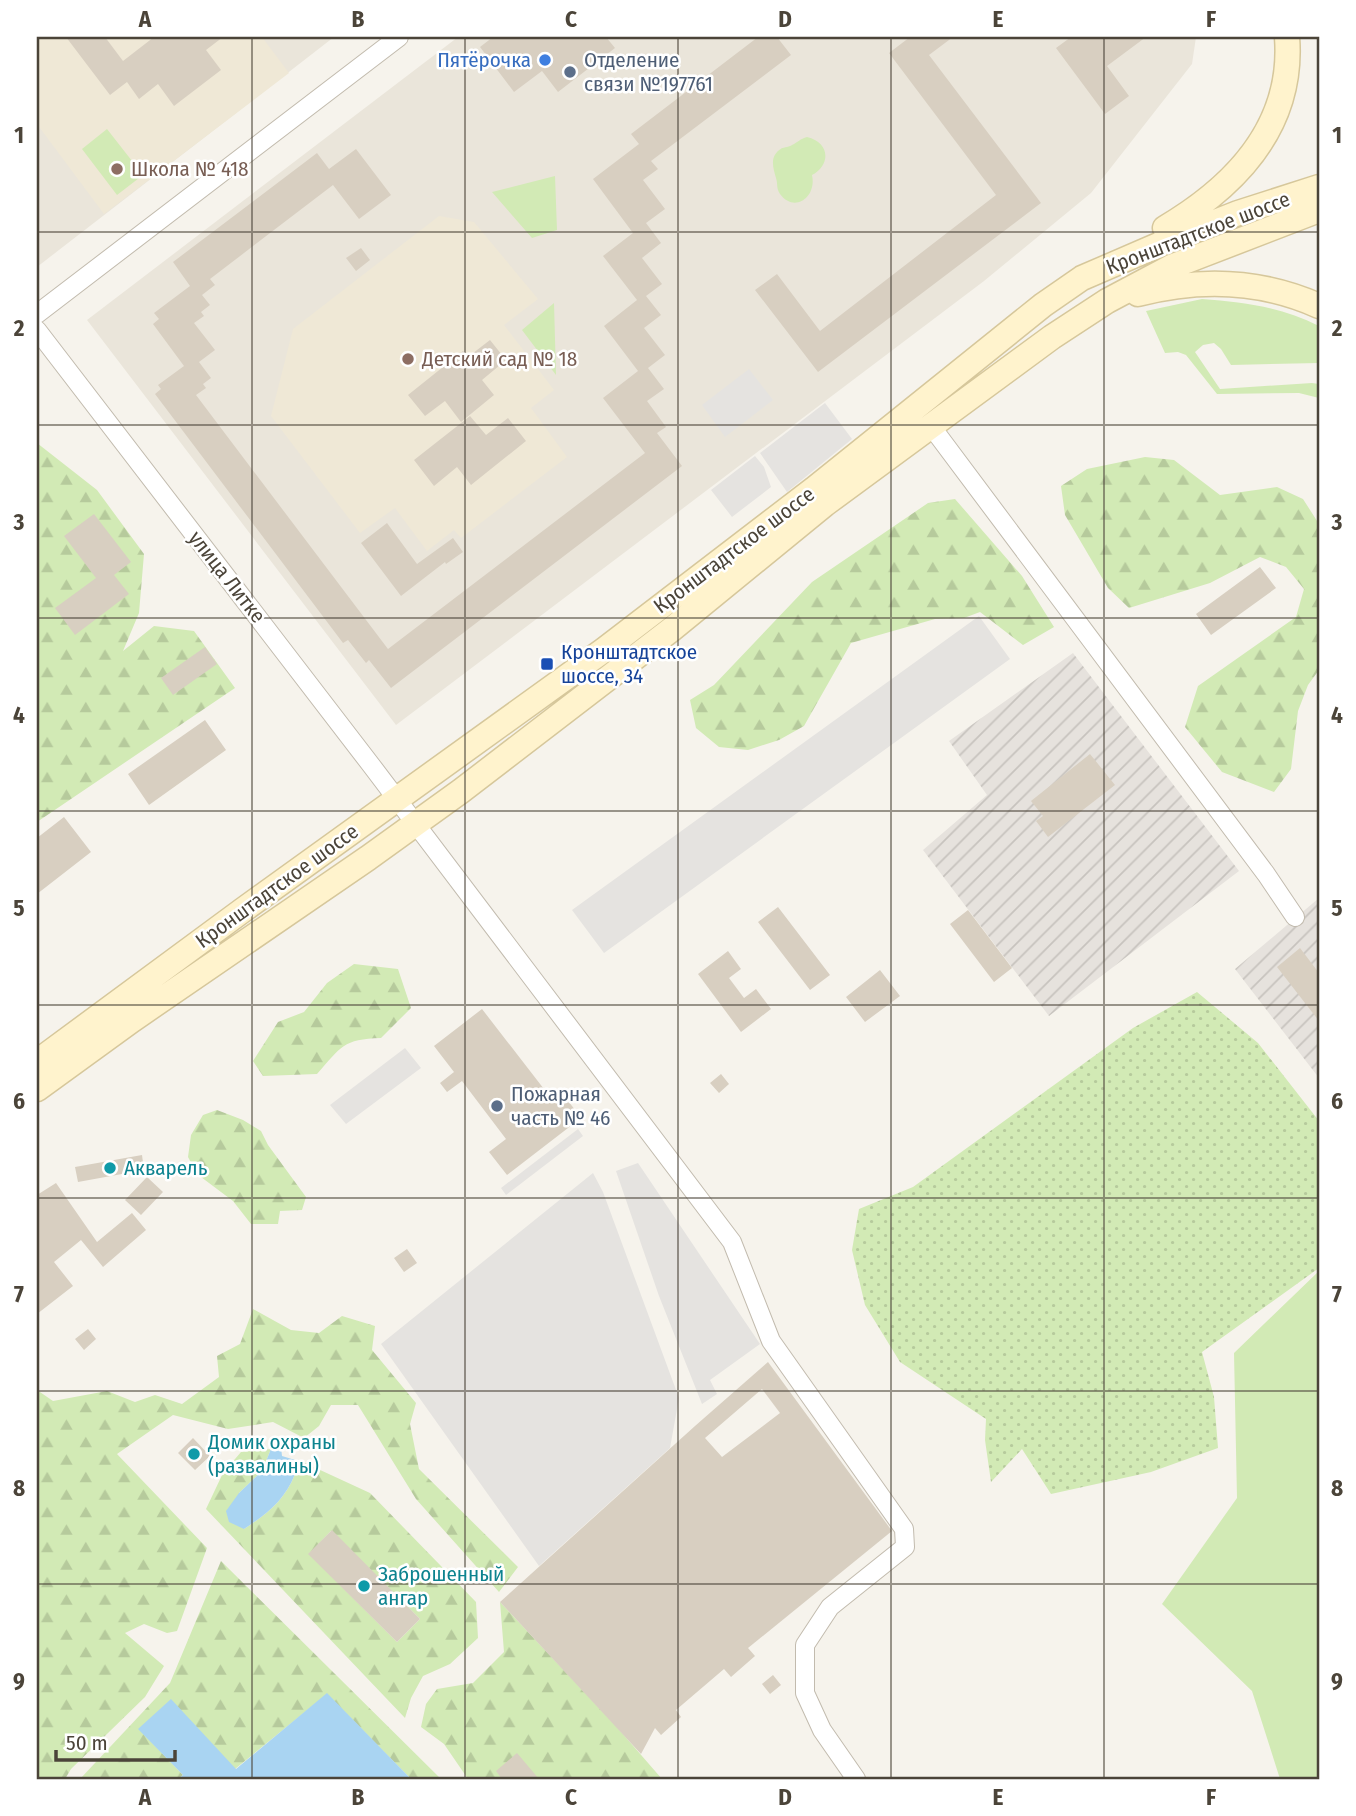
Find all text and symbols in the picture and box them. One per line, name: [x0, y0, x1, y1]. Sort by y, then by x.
text: A: [138, 5, 152, 33]
text: B: [352, 5, 365, 33]
text: C: [565, 5, 577, 33]
text: D: [778, 5, 792, 33]
text: E: [993, 5, 1004, 33]
text: F: [1206, 5, 1216, 33]
place label: Пятёрочка: [437, 47, 531, 73]
place label: Отделение связи №197761: [584, 47, 713, 97]
marker: Пятёрочка: [537, 52, 553, 68]
marker: Отделение связи №197761: [562, 64, 578, 80]
text: 1: [14, 121, 24, 149]
text: 1: [1332, 121, 1342, 149]
place label: Школа № 418: [131, 156, 249, 182]
marker: Школа № 418: [109, 161, 125, 177]
street label: Кронштадтское шоссе: [1102, 186, 1294, 280]
text: 2: [13, 314, 25, 342]
text: 2: [1331, 314, 1343, 342]
place label: Детский сад № 18: [421, 346, 577, 372]
marker: Детский сад № 18: [400, 351, 416, 367]
street label: Кронштадтское шоссе: [648, 481, 820, 619]
text: 3: [13, 508, 25, 536]
text: 3: [1331, 508, 1343, 536]
street label: улица Литке: [183, 526, 271, 628]
place label: Кронштадтское шоссе, 34: [561, 639, 697, 689]
marker: Кронштадтское шоссе, 34: [539, 656, 555, 672]
text: 4: [13, 701, 25, 729]
text: 4: [1331, 701, 1343, 729]
street label: Кронштадтское шоссе: [191, 818, 363, 954]
text: 5: [13, 894, 25, 922]
text: 5: [1331, 894, 1343, 922]
place label: Пожарная часть № 46: [511, 1081, 610, 1131]
text: 6: [13, 1087, 25, 1115]
text: 6: [1331, 1087, 1343, 1115]
marker: Пожарная часть № 46: [489, 1098, 505, 1114]
place label: Акварель: [124, 1155, 208, 1181]
marker: Акварель: [102, 1160, 118, 1176]
text: 7: [14, 1280, 24, 1308]
text: 7: [1332, 1280, 1342, 1308]
place label: Домик охраны (развалины): [207, 1429, 336, 1479]
marker: Домик охраны (развалины): [186, 1446, 202, 1462]
text: 8: [13, 1474, 25, 1502]
text: 8: [1331, 1474, 1343, 1502]
place label: Заброшенный ангар: [378, 1561, 504, 1611]
marker: Заброшенный ангар: [356, 1578, 372, 1594]
text: 9: [13, 1667, 25, 1695]
text: 9: [1331, 1667, 1343, 1695]
scale bar: [56, 1718, 175, 1762]
text: 50 m: [66, 1730, 108, 1756]
text: A: [138, 1783, 152, 1811]
text: B: [352, 1783, 365, 1811]
text: C: [565, 1783, 577, 1811]
text: D: [778, 1783, 792, 1811]
text: E: [993, 1783, 1004, 1811]
text: F: [1206, 1783, 1216, 1811]

